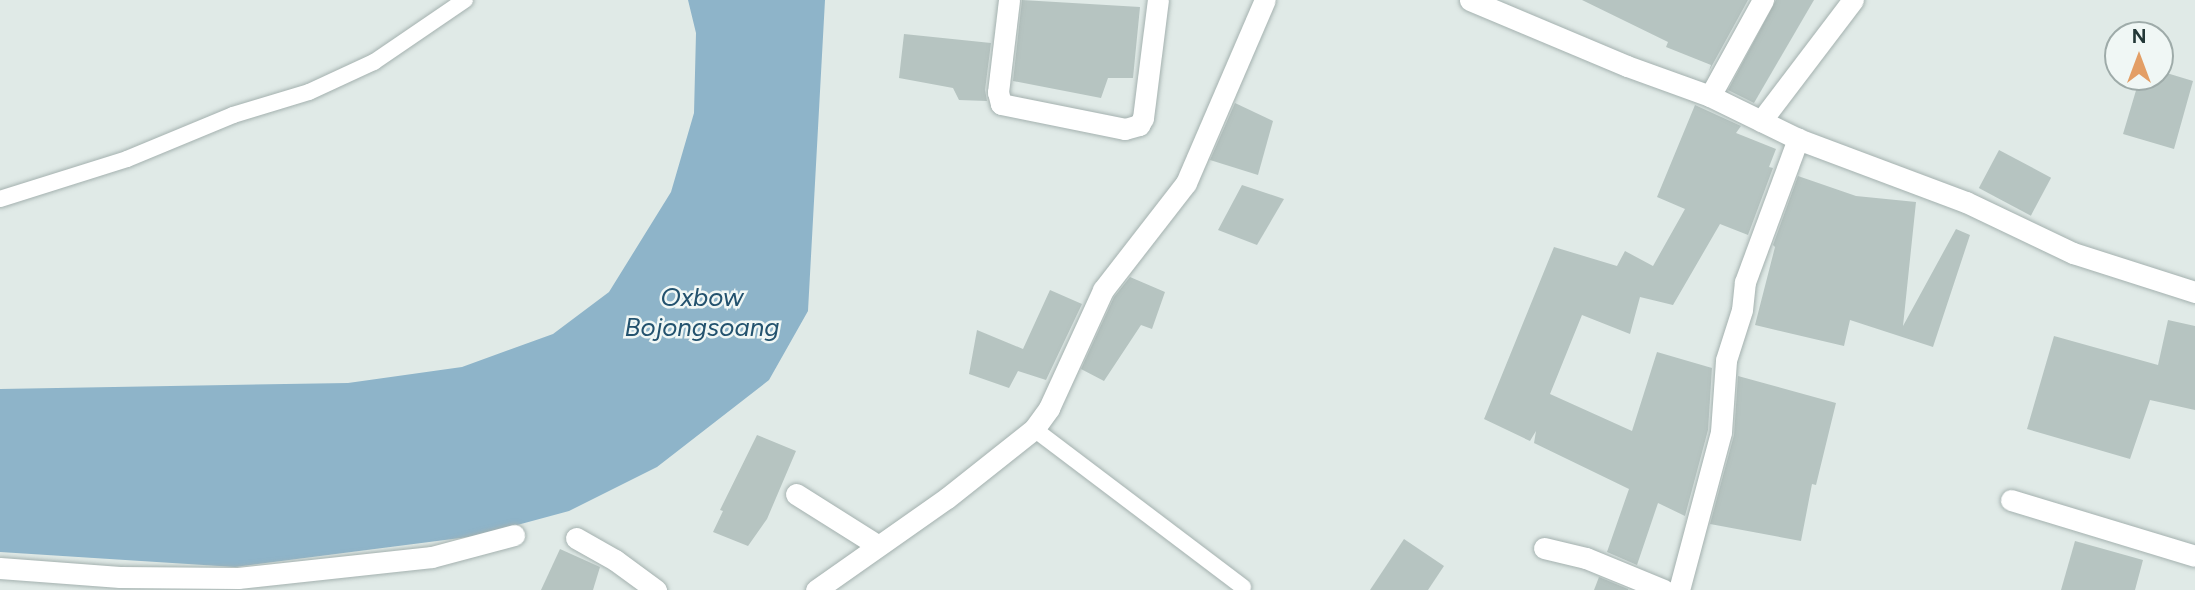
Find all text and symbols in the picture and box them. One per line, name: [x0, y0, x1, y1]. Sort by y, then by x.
north arrow: [2104, 21, 2174, 91]
text: N: [2132, 25, 2146, 48]
water label: Oxbow Bojongsoang: [625, 282, 779, 344]

